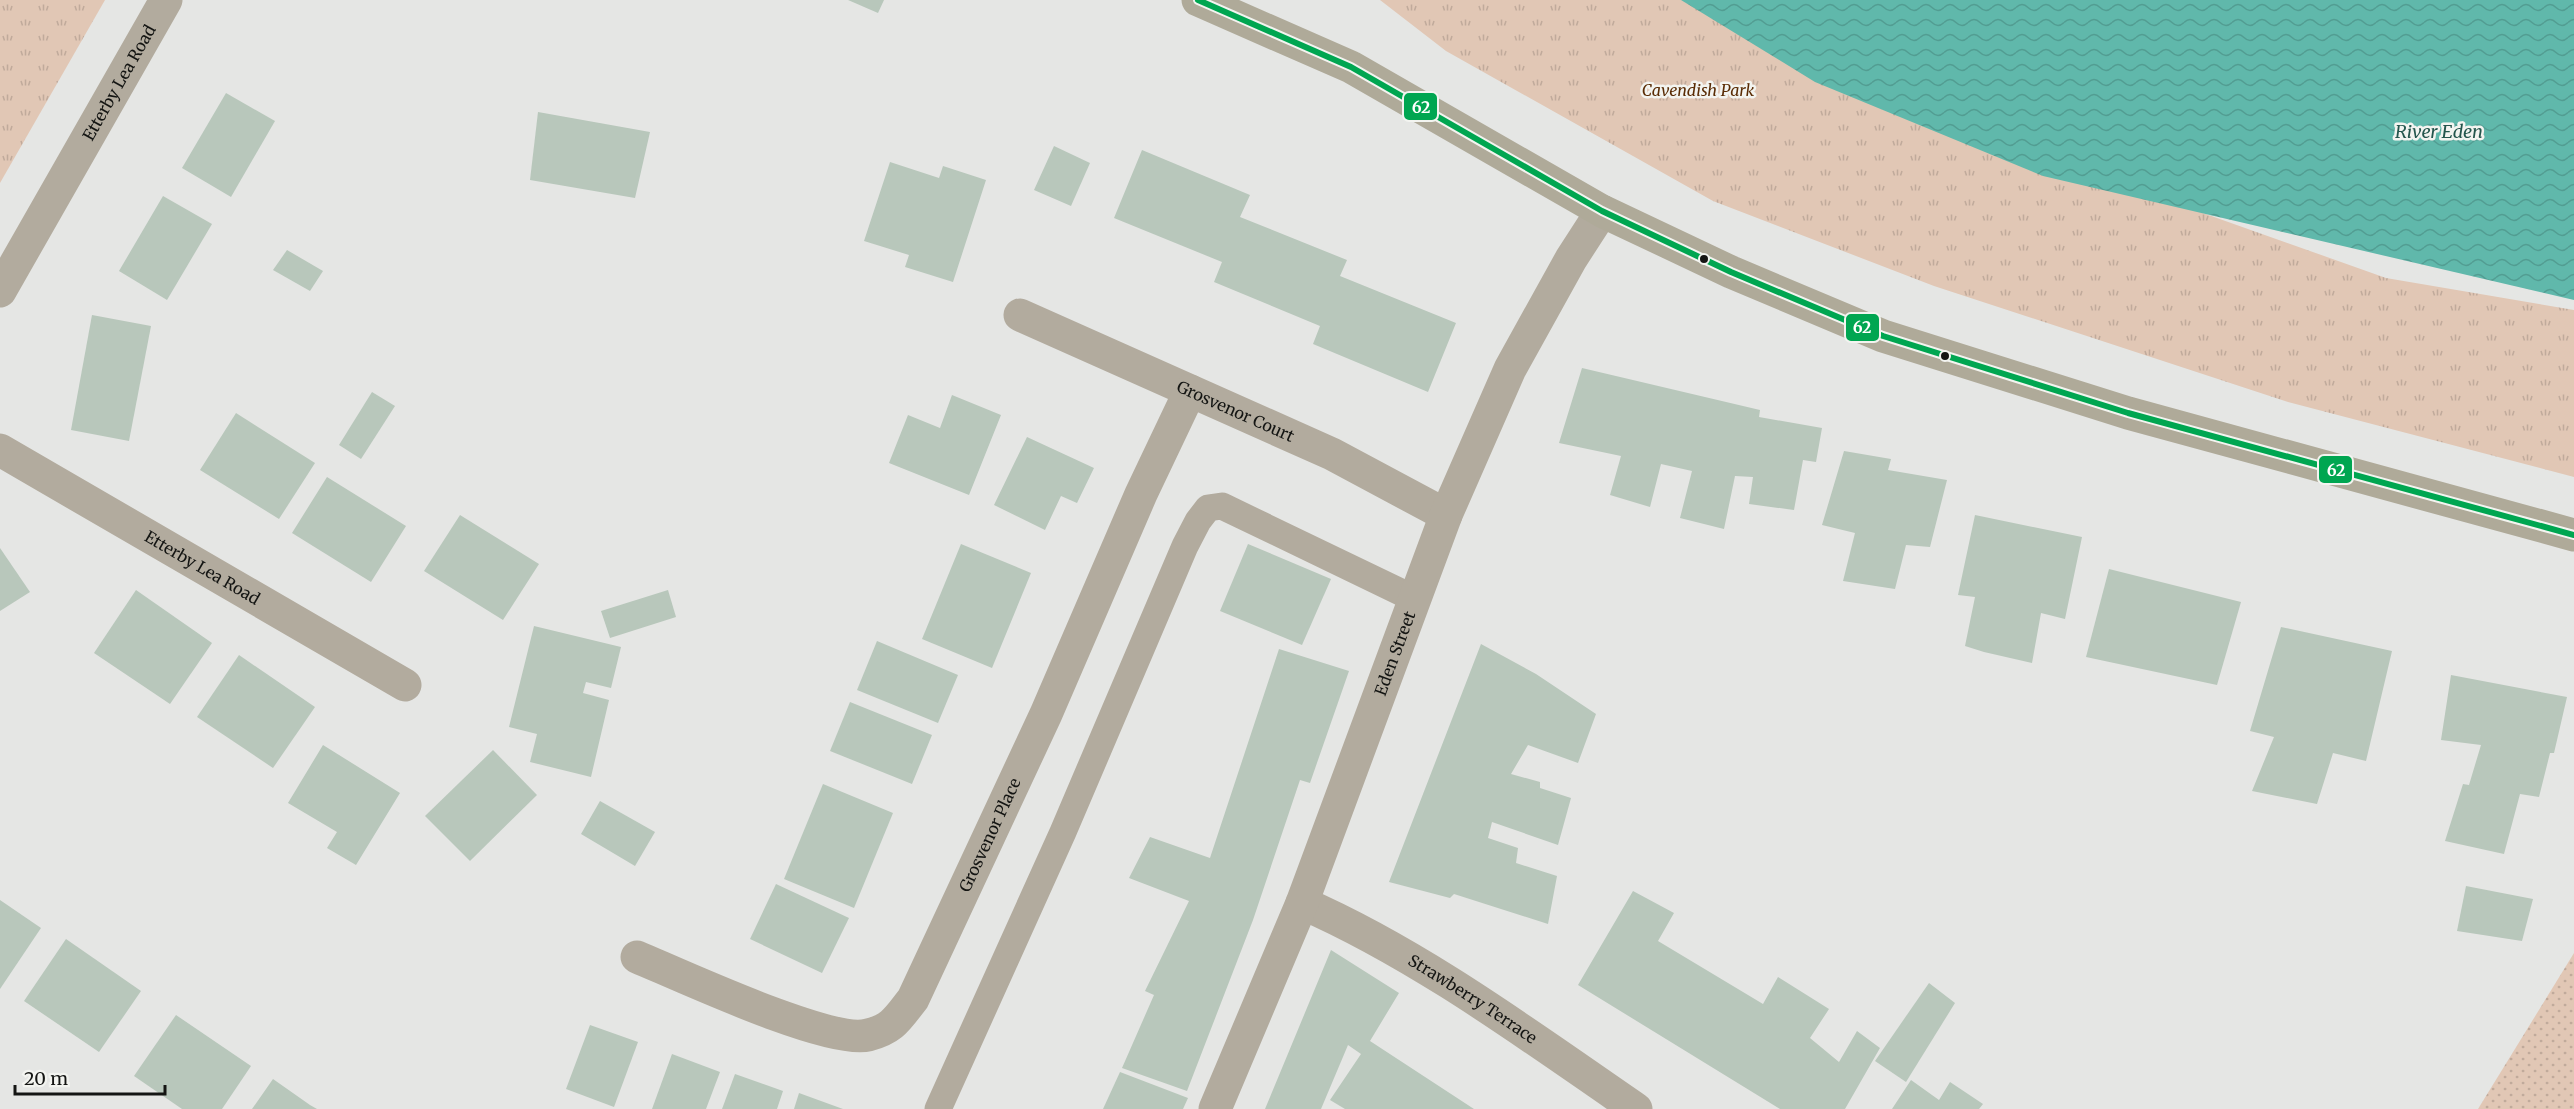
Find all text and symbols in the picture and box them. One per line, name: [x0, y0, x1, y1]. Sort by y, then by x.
street label: Etterby Lea Road: [78, 21, 160, 144]
park label: Cavendish Park: [1642, 80, 1755, 100]
line badge: 62: [1403, 92, 1438, 121]
text: 62: [1412, 97, 1430, 117]
water label: River Eden: [2395, 120, 2483, 143]
unlabelled marker: [1698, 253, 1710, 265]
line badge: 62: [1845, 313, 1880, 342]
text: 62: [1853, 317, 1871, 337]
unlabelled marker: [1939, 350, 1951, 362]
street label: Grosvenor Court: [1174, 376, 1298, 446]
line badge: 62: [2318, 455, 2353, 484]
text: 62: [2327, 460, 2345, 480]
street label: Etterby Lea Road: [141, 526, 264, 609]
street label: Eden Street: [1370, 608, 1420, 698]
street label: Grosvenor Place: [954, 775, 1025, 895]
street label: Strawberry Terrace: [1405, 950, 1541, 1048]
scale bar: [15, 1058, 165, 1096]
text: 20 m: [24, 1067, 68, 1090]

